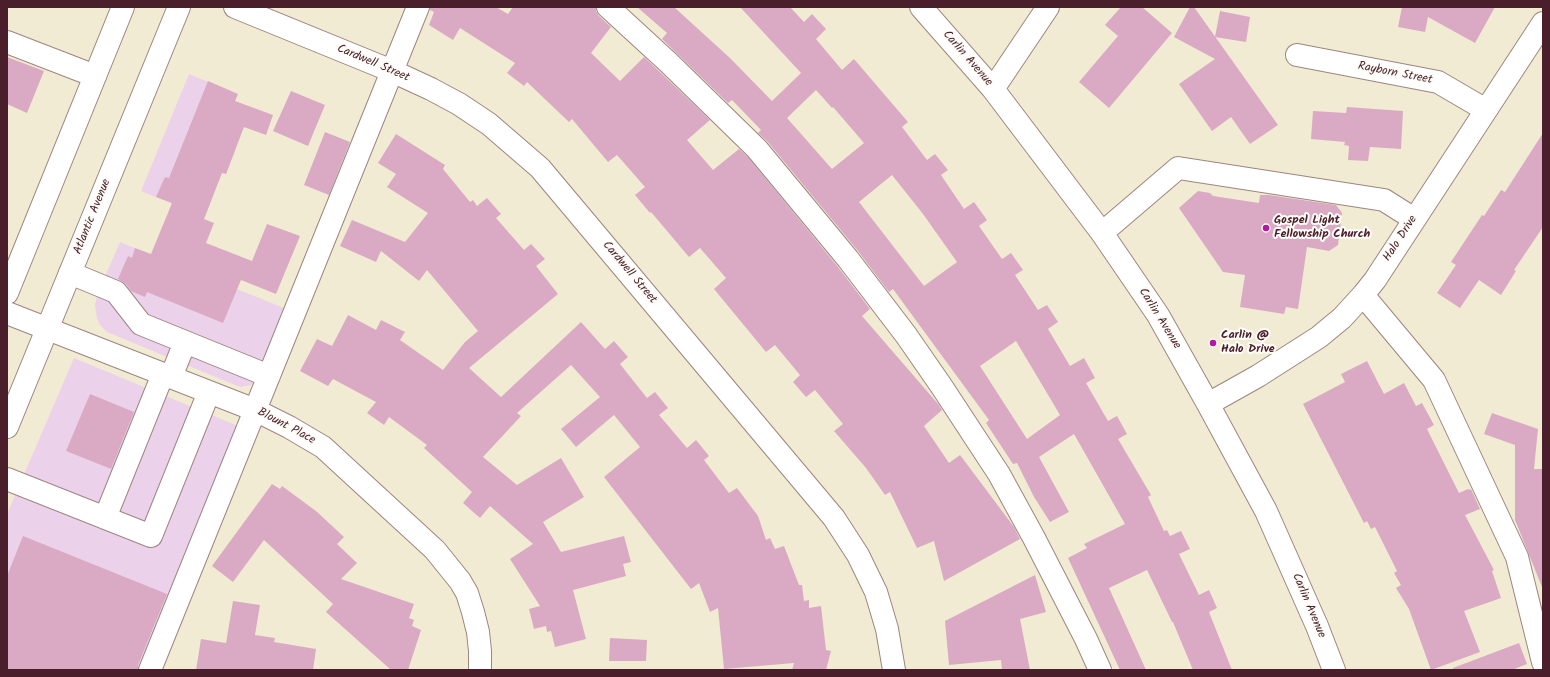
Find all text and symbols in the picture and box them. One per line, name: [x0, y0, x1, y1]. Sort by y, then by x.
street label: Carlin Avenue: [939, 28, 995, 90]
street label: Cardwell Street: [335, 42, 411, 86]
street label: Rayborn Street: [1357, 60, 1433, 88]
street label: Atlantic Avenue: [71, 177, 115, 257]
street label: Halo Drive: [1381, 213, 1421, 265]
place label: Gospel Light Fellowship Church: [1274, 214, 1370, 242]
marker: Gospel Light Fellowship Church: [1261, 223, 1271, 233]
street label: Cardwell Street: [599, 239, 659, 307]
street label: Carlin Avenue: [1135, 286, 1183, 352]
place label: Carlin @ Halo Drive: [1221, 329, 1275, 357]
marker: Carlin @ Halo Drive: [1208, 338, 1218, 348]
street label: Blount Place: [255, 406, 317, 448]
street label: Carlin Avenue: [1288, 571, 1328, 641]

